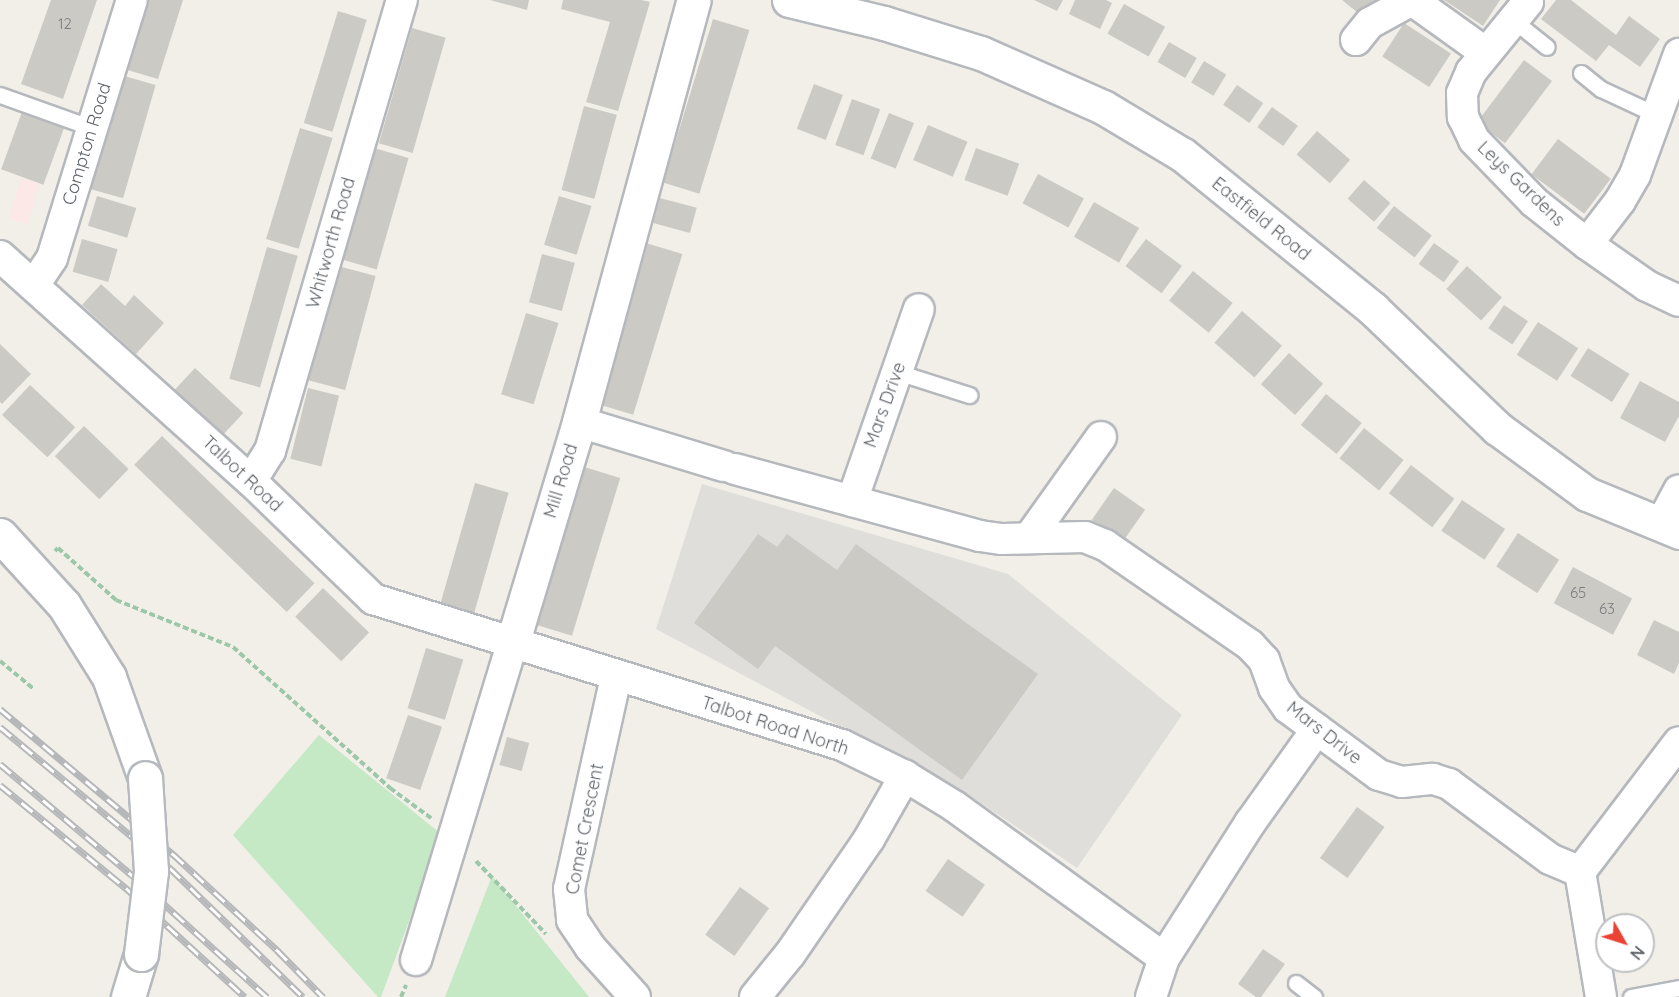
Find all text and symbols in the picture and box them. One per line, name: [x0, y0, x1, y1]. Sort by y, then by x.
house number: 12: [58, 15, 72, 33]
street label: Compton Road: [58, 80, 116, 208]
street label: Leys Gardens: [1473, 137, 1569, 231]
street label: Eastfield Road: [1207, 173, 1315, 265]
street label: Whitworth Road: [302, 175, 360, 311]
street label: Mars Drive: [860, 359, 910, 451]
street label: Talbot Road: [197, 431, 287, 517]
street label: Mill Road: [539, 441, 583, 521]
house number: 65: [1570, 584, 1586, 602]
house number: 63: [1599, 600, 1615, 618]
street label: Talbot Road North: [699, 692, 851, 760]
street label: Mars Drive: [1282, 697, 1366, 769]
street label: Comet Crescent: [562, 762, 608, 896]
north arrow: [1595, 913, 1655, 973]
text: N: [1626, 942, 1649, 964]

